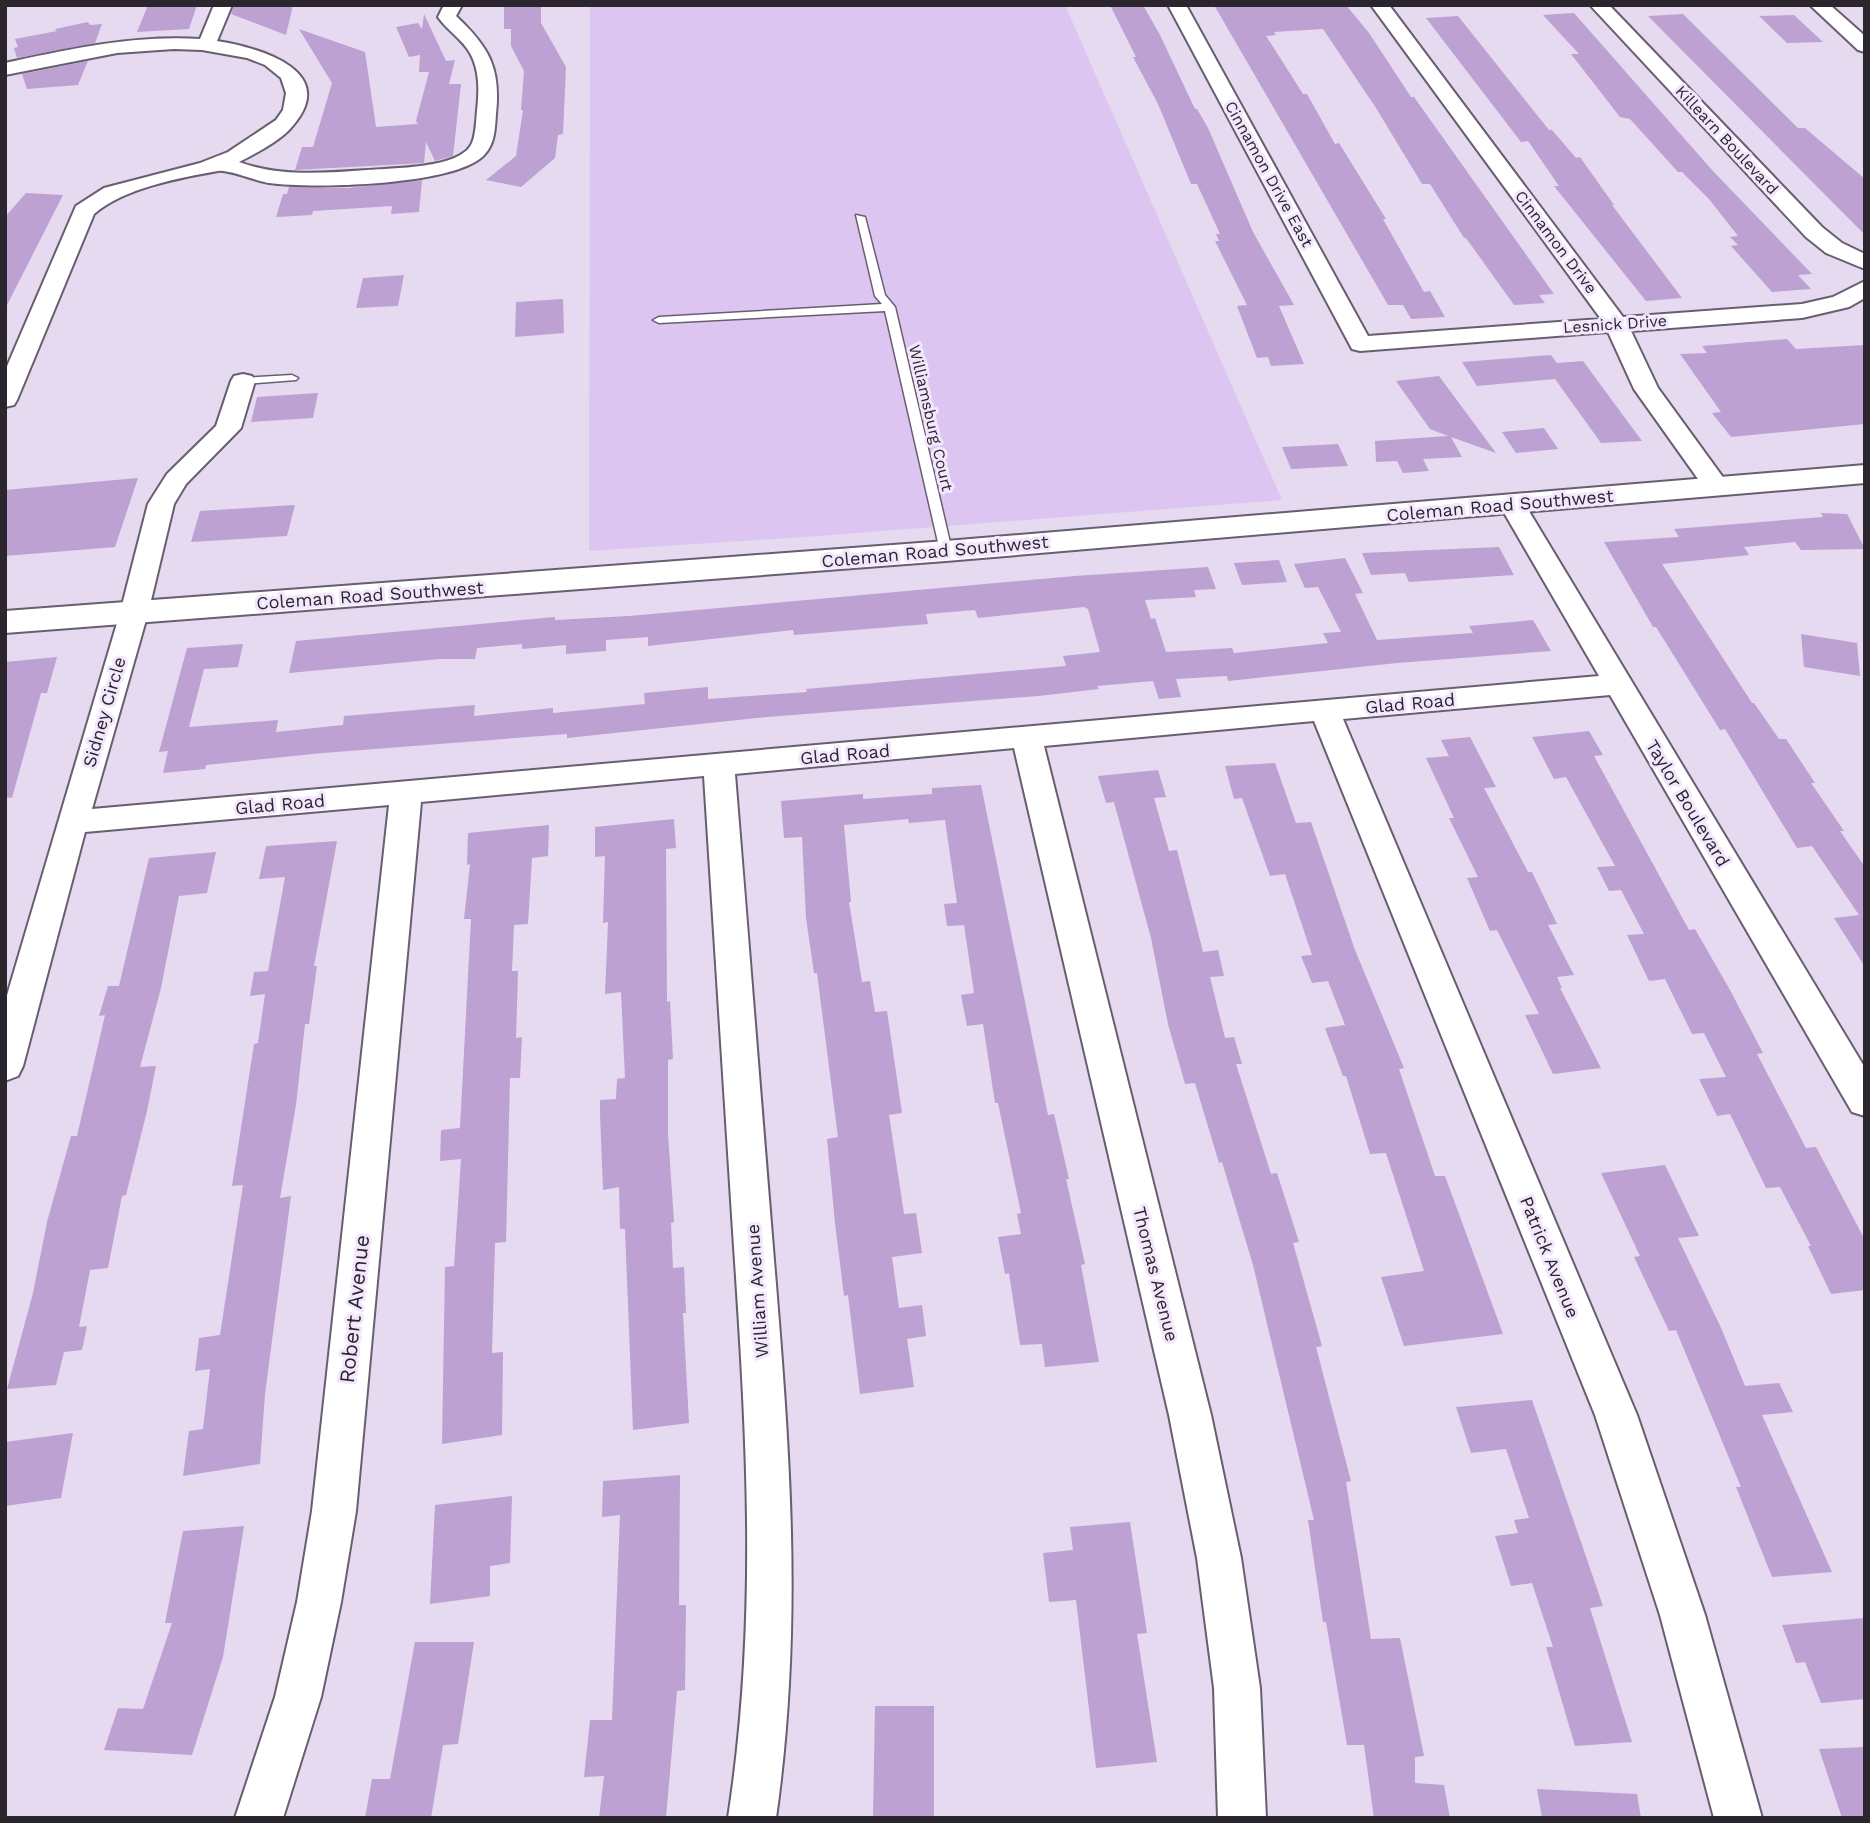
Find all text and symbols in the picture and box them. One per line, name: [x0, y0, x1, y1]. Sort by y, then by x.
street label: Killearn Boulevard: [1672, 82, 1782, 198]
street label: Cinnamon Drive East: [1221, 98, 1317, 251]
street label: Cinnamon Drive: [1511, 187, 1601, 297]
street label: Lesnick Drive: [1562, 311, 1668, 337]
street label: Williamsburg Court: [905, 343, 957, 493]
street label: Coleman Road Southwest: [1386, 485, 1615, 525]
street label: Coleman Road Southwest: [821, 531, 1050, 571]
street label: Coleman Road Southwest: [256, 577, 485, 613]
street label: Sidney Circle: [78, 654, 130, 770]
street label: Glad Road: [1364, 689, 1456, 717]
street label: Taylor Boulevard: [1642, 736, 1734, 870]
street label: Glad Road: [799, 740, 891, 768]
street label: Glad Road: [234, 790, 326, 818]
street label: Patrick Avenue: [1516, 1193, 1584, 1321]
street label: Thomas Avenue: [1129, 1204, 1183, 1344]
street label: William Avenue: [742, 1223, 772, 1359]
street label: Robert Avenue: [334, 1234, 374, 1384]

